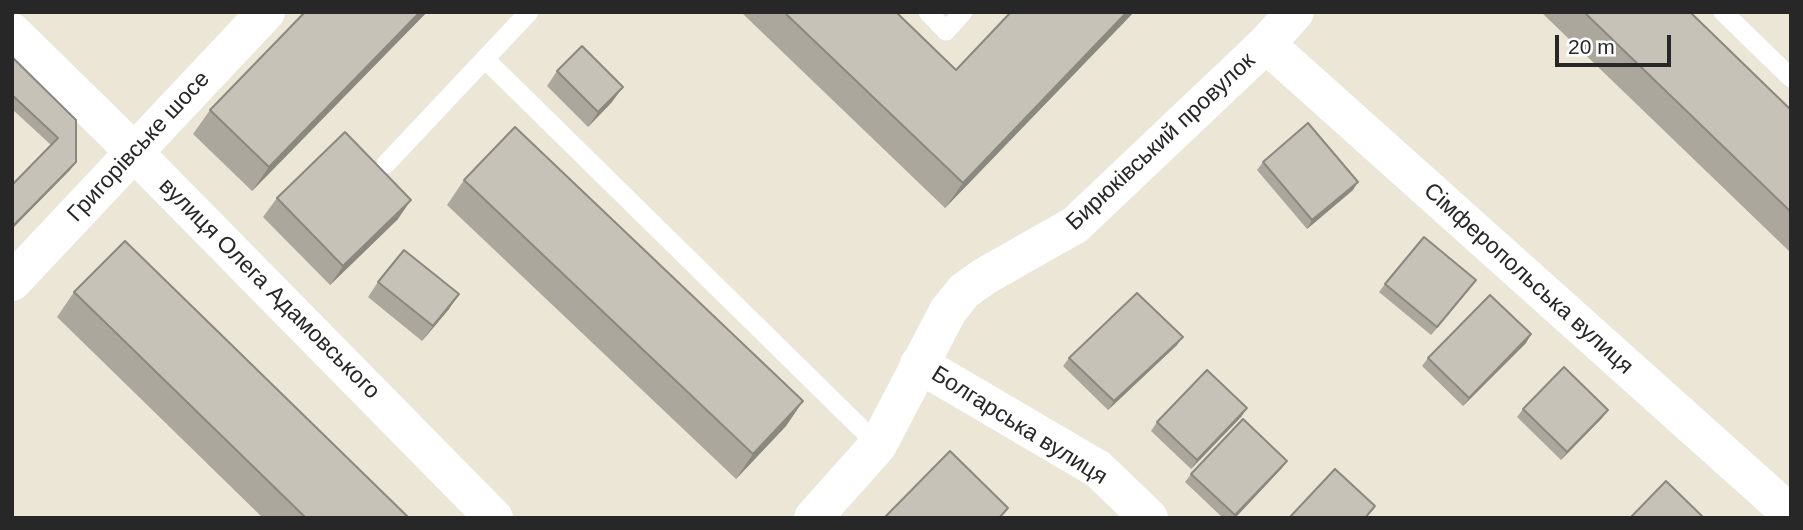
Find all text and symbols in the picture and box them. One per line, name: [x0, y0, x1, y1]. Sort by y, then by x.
scale bar: [1558, 21, 1674, 65]
text: 20 m: [1568, 35, 1615, 58]
street label: Бирюківський провулок: [1061, 47, 1261, 237]
street label: Григорівське шосе: [62, 66, 216, 228]
street label: вулиця Олега Адамовського: [153, 173, 385, 405]
street label: Сімферопольська вулиця: [1417, 177, 1639, 381]
street label: Болгарська вулиця: [926, 361, 1112, 491]

